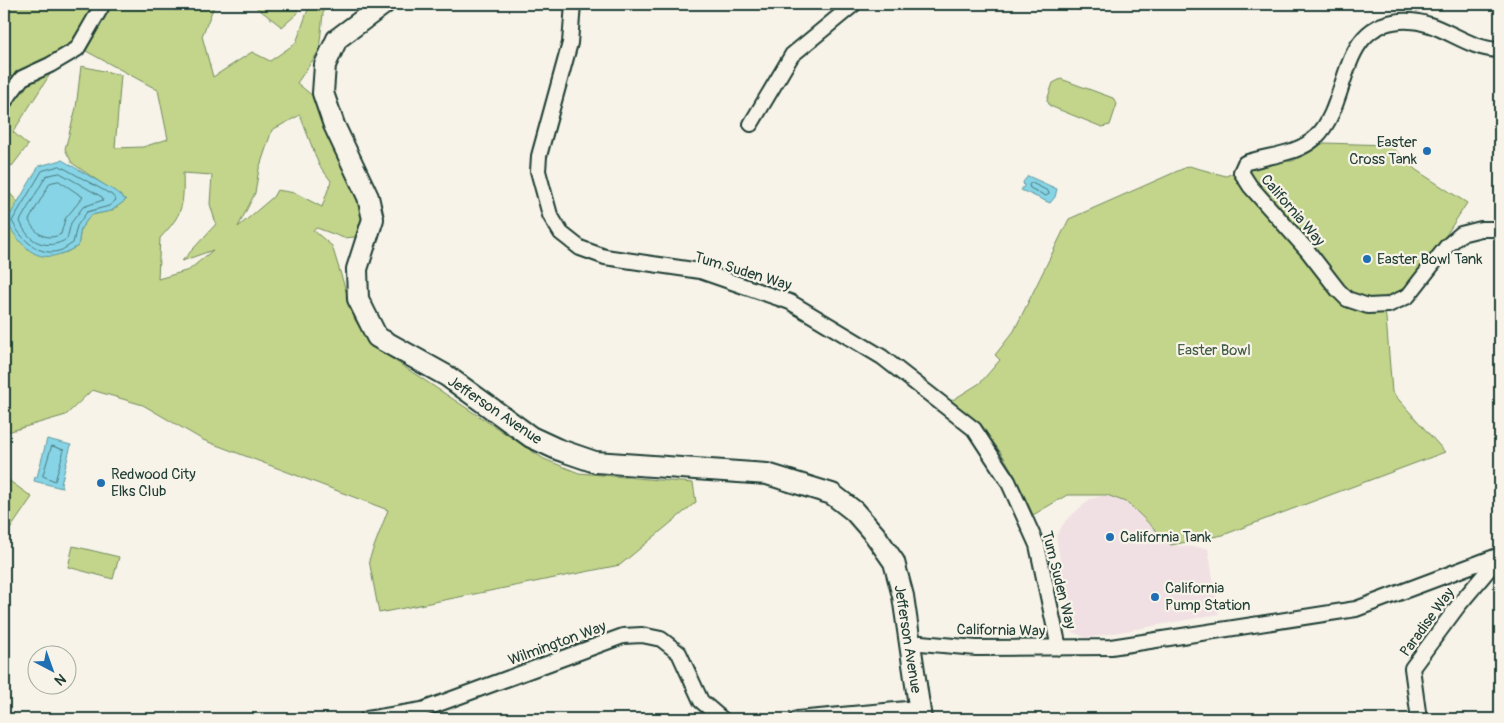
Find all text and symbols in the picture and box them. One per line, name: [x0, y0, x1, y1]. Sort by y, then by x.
place label: Easter Cross Tank: [1349, 133, 1418, 169]
marker: Easter Cross Tank: [1421, 145, 1433, 157]
street label: California Way: [1256, 171, 1329, 250]
street label: Tum Suden Way: [692, 248, 794, 295]
place label: Easter Bowl Tank: [1377, 250, 1483, 269]
marker: Easter Bowl Tank: [1361, 253, 1373, 265]
park label: Easter Bowl: [1177, 341, 1251, 360]
street label: Jefferson Avenue: [444, 372, 546, 449]
place label: Redwood City Elks Club: [111, 465, 196, 501]
marker: Redwood City Elks Club: [95, 477, 107, 489]
place label: California Tank: [1120, 528, 1212, 547]
street label: Tum Suden Way: [1037, 529, 1080, 632]
marker: California Tank: [1104, 531, 1116, 543]
place label: California Pump Station: [1165, 579, 1250, 615]
street label: Jefferson Avenue: [890, 583, 926, 695]
street label: Paradise Way: [1396, 584, 1459, 660]
marker: California Pump Station: [1149, 591, 1161, 603]
street label: Wilmington Way: [506, 617, 609, 670]
street label: California Way: [957, 620, 1046, 641]
north arrow: [28, 646, 78, 696]
text: N: [51, 670, 69, 689]

